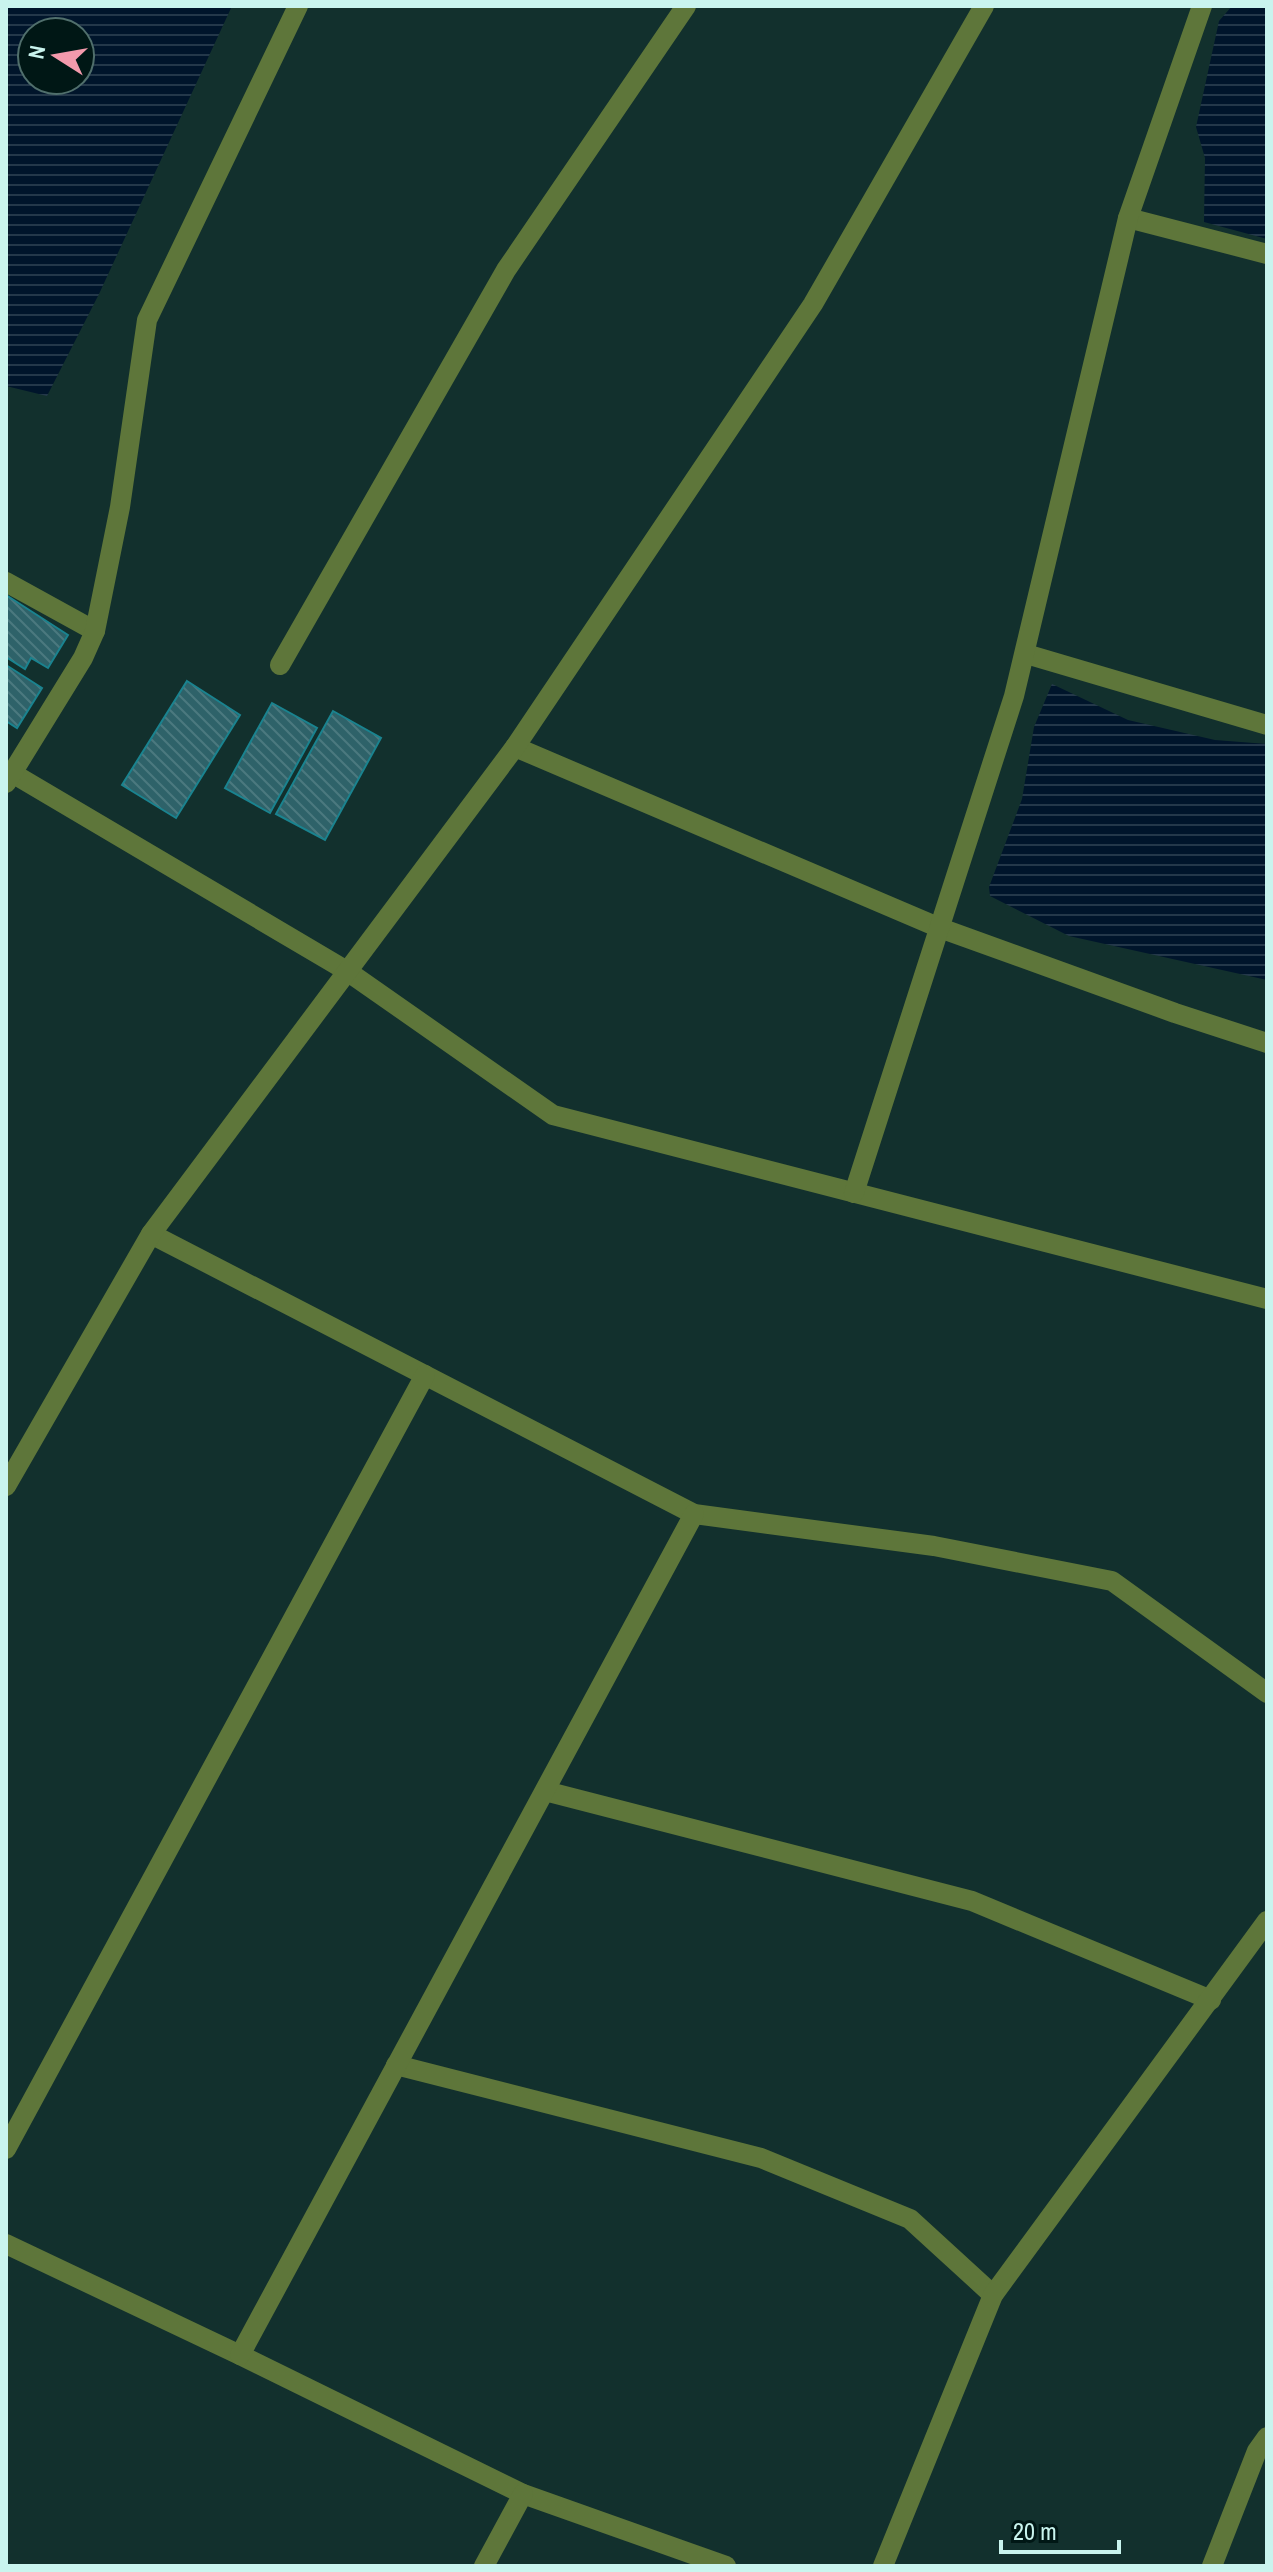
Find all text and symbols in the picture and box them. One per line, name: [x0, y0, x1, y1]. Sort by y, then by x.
north arrow: [16, 16, 96, 96]
text: N: [20, 43, 52, 61]
scale bar: [1001, 2504, 1119, 2554]
text: 20 m: [1013, 2515, 1057, 2547]

